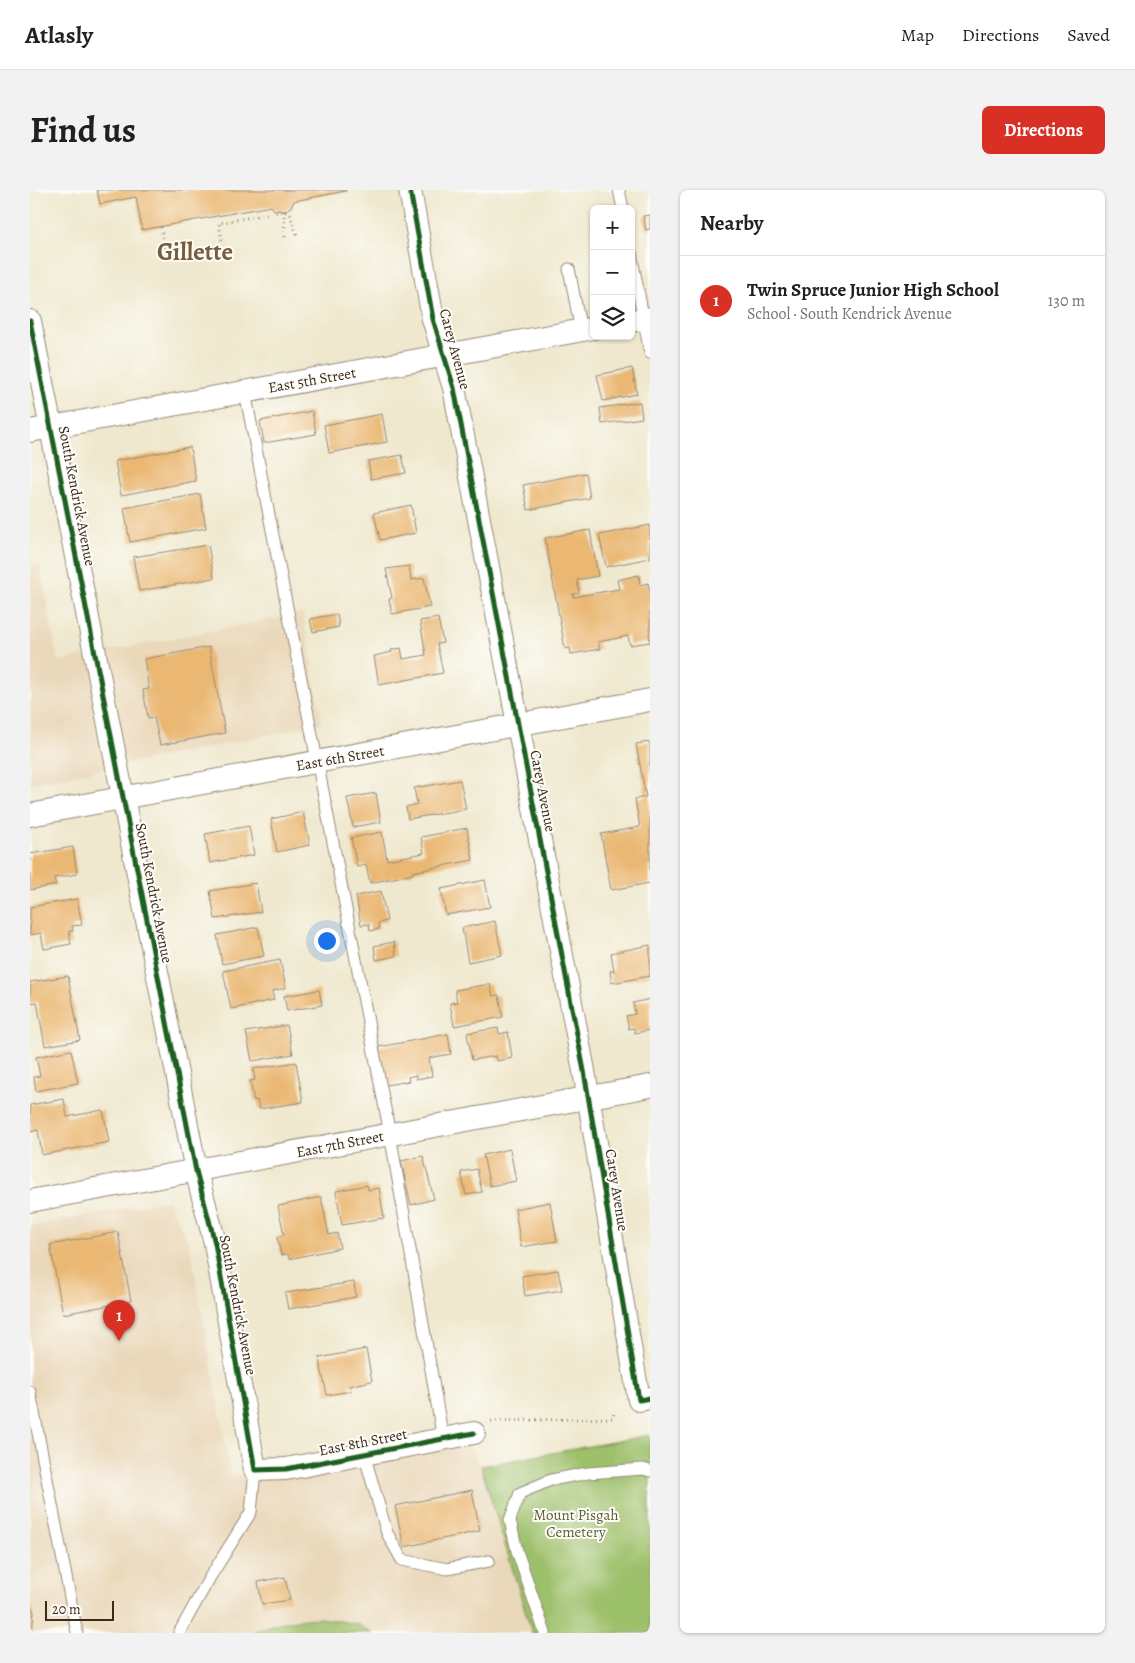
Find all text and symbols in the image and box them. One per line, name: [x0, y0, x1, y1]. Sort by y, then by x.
text: Atlasly: [25, 19, 93, 51]
text: Map: [901, 23, 934, 47]
text: Directions: [962, 23, 1039, 47]
text: Saved: [1067, 23, 1110, 47]
text: Find us: [30, 106, 136, 154]
button: Directions: [982, 106, 1105, 154]
map controls: [590, 205, 635, 340]
button: +: [590, 205, 635, 250]
text: Nearby: [700, 209, 763, 237]
district label: Gillette: [157, 235, 233, 269]
button: −: [590, 250, 635, 295]
text: Twin Spruce Junior High School: [747, 277, 999, 303]
text: 1: [713, 290, 719, 312]
text: 130 m: [1048, 290, 1085, 312]
button: layers: [590, 295, 635, 340]
text: School · South Kendrick Avenue: [747, 303, 952, 325]
street label: Carey Avenue: [435, 306, 475, 392]
street label: East 5th Street: [267, 362, 357, 398]
street label: South Kendrick Avenue: [54, 424, 100, 568]
street label: East 6th Street: [294, 740, 386, 776]
street label: Carey Avenue: [525, 748, 561, 834]
street label: South Kendrick Avenue: [131, 821, 177, 965]
your location: [314, 928, 340, 954]
street label: East 7th Street: [295, 1126, 385, 1162]
street label: Carey Avenue: [601, 1147, 633, 1233]
street label: South Kendrick Avenue: [215, 1233, 261, 1377]
pin: 1: [103, 1300, 135, 1341]
street label: East 8th Street: [317, 1424, 409, 1460]
park label: Mount Pisgah Cemetery: [534, 1505, 618, 1542]
scale bar: [45, 1598, 114, 1621]
text: 20 m: [52, 1600, 81, 1619]

